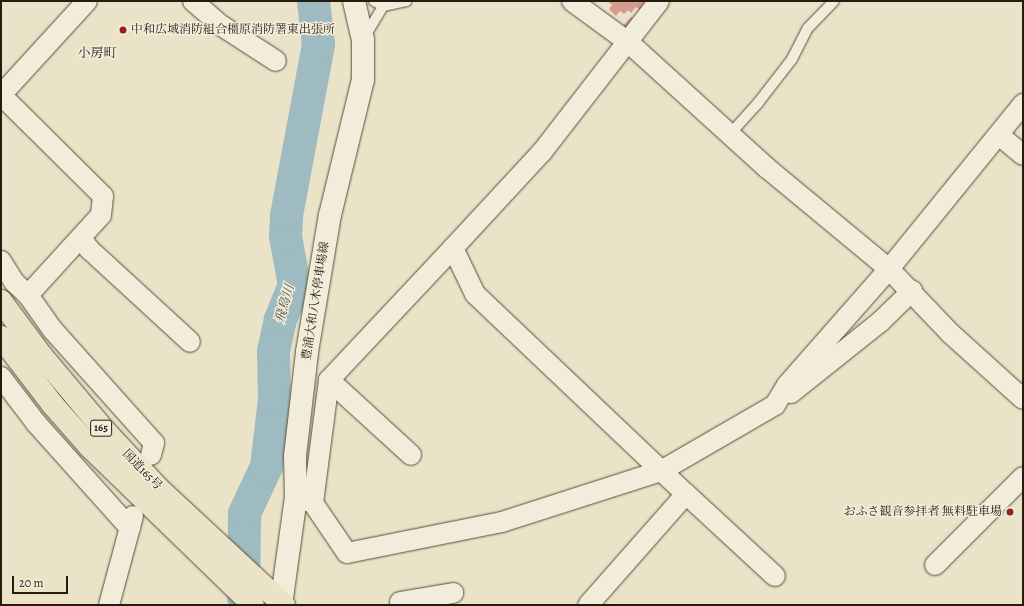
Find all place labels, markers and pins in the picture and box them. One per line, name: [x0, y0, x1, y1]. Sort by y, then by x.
place label: 中和広域消防組合橿原消防署東出張所: [131, 23, 335, 37]
marker: 中和広域消防組合橿原消防署東出張所: [118, 25, 128, 35]
place label: おふさ観音参拝者 無料駐車場: [844, 505, 1002, 519]
marker: おふさ観音参拝者 無料駐車場: [1005, 507, 1015, 517]

